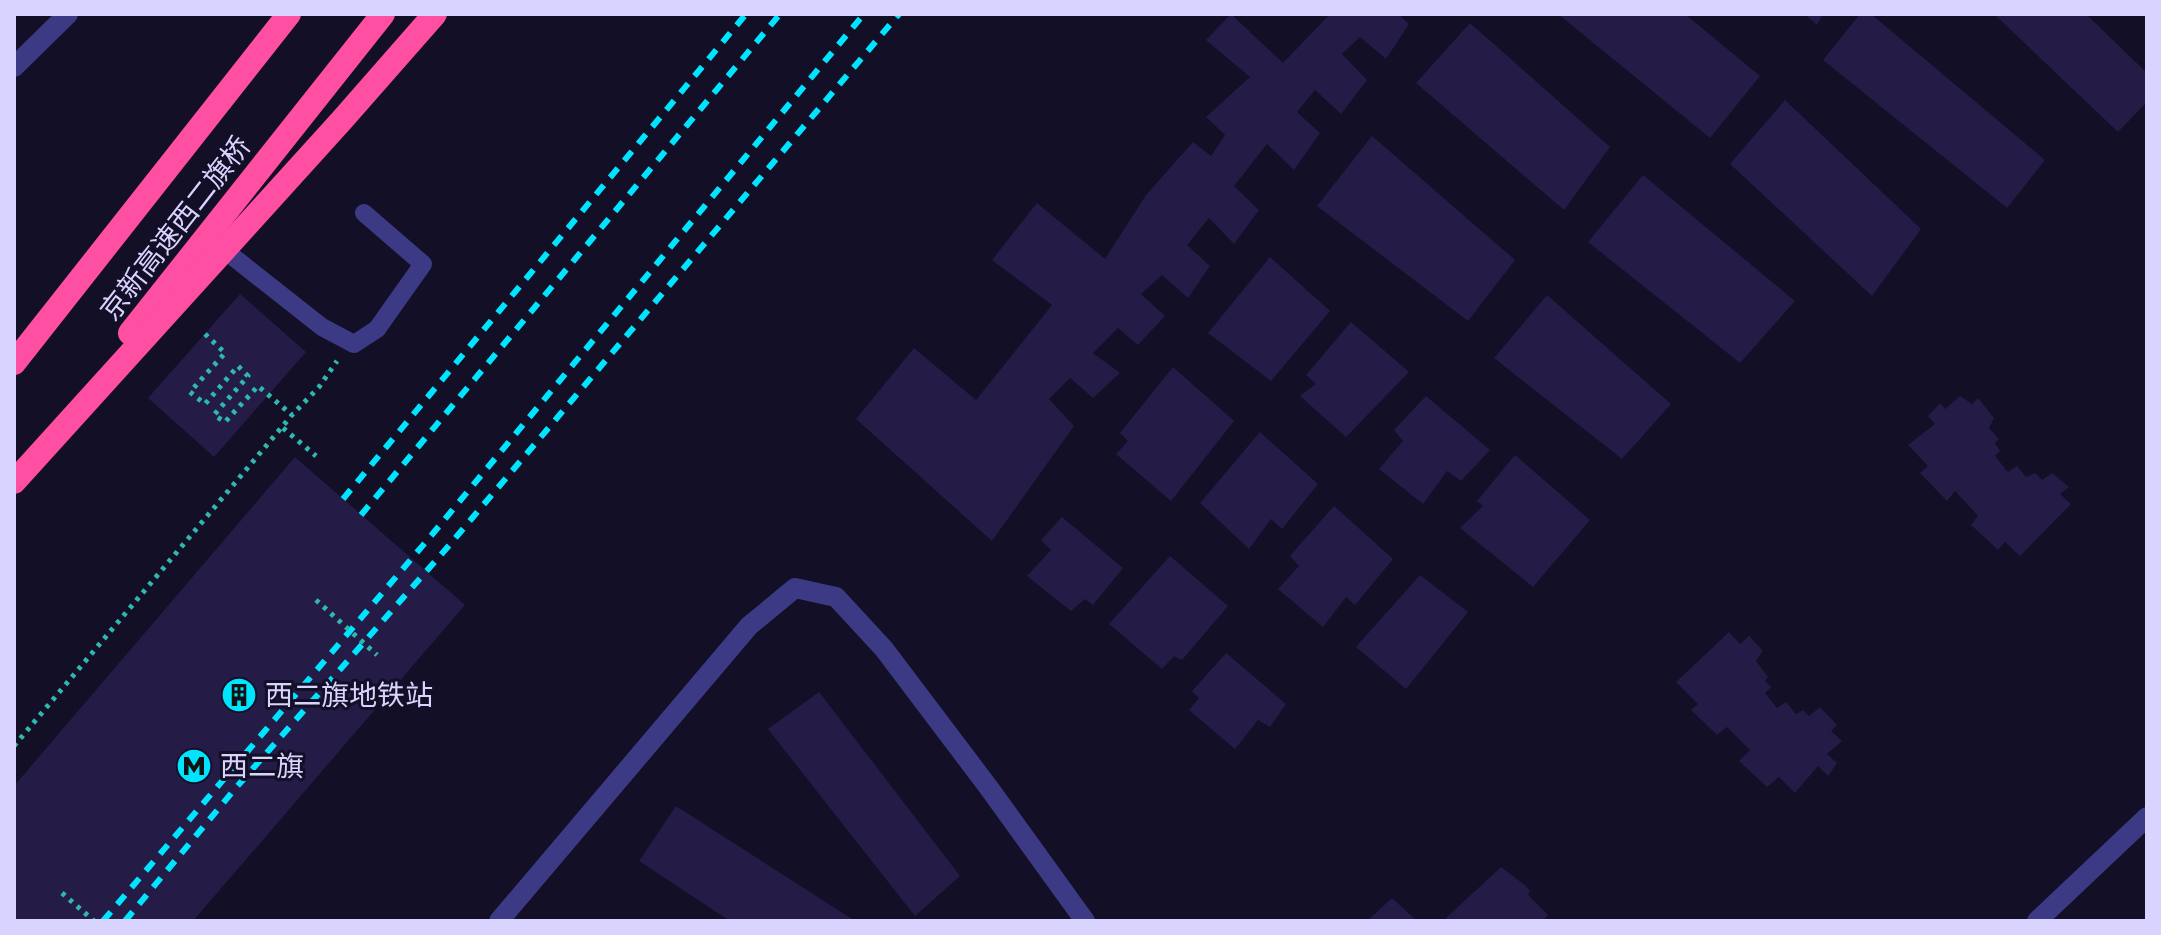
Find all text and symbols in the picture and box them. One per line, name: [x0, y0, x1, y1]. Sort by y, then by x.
street label: 京新高速西二旗桥: [94, 131, 257, 326]
building icon: 西二旗地铁站: [220, 676, 258, 714]
place label: 西二旗地铁站: [265, 680, 433, 711]
metro station icon: 西二旗: [175, 747, 213, 785]
place label: 西二旗: [220, 751, 304, 782]

